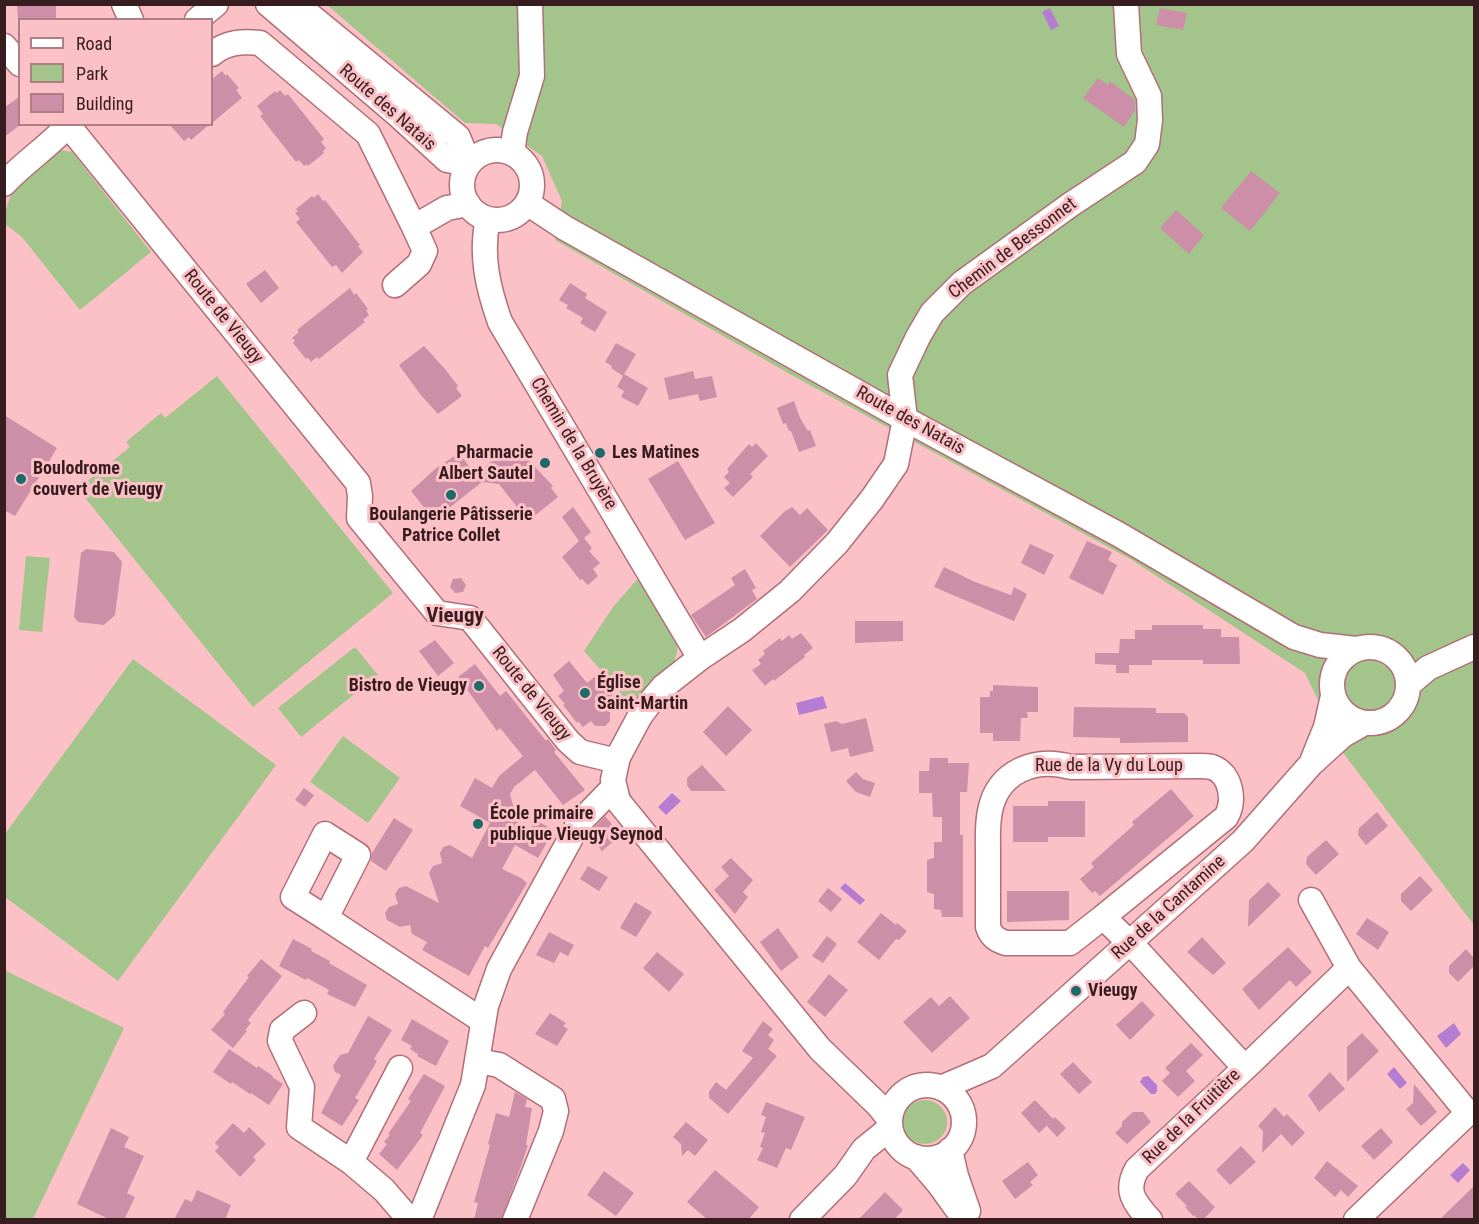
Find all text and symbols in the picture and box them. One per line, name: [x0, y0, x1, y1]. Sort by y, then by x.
legend: [18, 18, 213, 126]
text: Road: [76, 33, 112, 54]
street label: Route des Natais: [334, 60, 440, 156]
text: Park: [76, 63, 108, 84]
text: Building: [76, 93, 133, 114]
street label: Chemin de Bessonnet: [945, 194, 1081, 304]
street label: Route de Vieugy: [179, 266, 267, 368]
street label: Chemin de la Bruyère: [525, 374, 621, 514]
street label: Route des Natais: [852, 382, 968, 460]
place label: Pharmacie Albert Sautel: [438, 442, 533, 484]
place label: Les Matines: [612, 442, 699, 464]
marker: Les Matines: [593, 446, 607, 460]
marker: Pharmacie Albert Sautel: [538, 456, 552, 470]
place label: Boulodrome couvert de Vieugy: [33, 458, 163, 500]
marker: Boulodrome couvert de Vieugy: [14, 472, 28, 486]
marker: Boulangerie Pâtisserie Patrice Collet: [444, 488, 458, 502]
place label: Boulangerie Pâtisserie Patrice Collet: [369, 504, 533, 546]
district label: Vieugy: [426, 604, 484, 630]
street label: Route de Vieugy: [487, 643, 575, 745]
place label: Église Saint-Martin: [597, 672, 688, 714]
place label: Bistro de Vieugy: [349, 675, 467, 697]
marker: Bistro de Vieugy: [472, 679, 486, 693]
marker: Église Saint-Martin: [578, 686, 592, 700]
street label: Rue de la Vy du Loup: [1035, 755, 1183, 777]
place label: École primaire publique Vieugy Seynod: [490, 803, 663, 846]
marker: École primaire publique Vieugy Seynod: [471, 817, 485, 831]
street label: Rue de la Cantamine: [1108, 851, 1230, 965]
place label: Vieugy: [1088, 980, 1137, 1002]
marker: Vieugy: [1069, 984, 1083, 998]
street label: Rue de la Fruitière: [1139, 1065, 1245, 1169]

